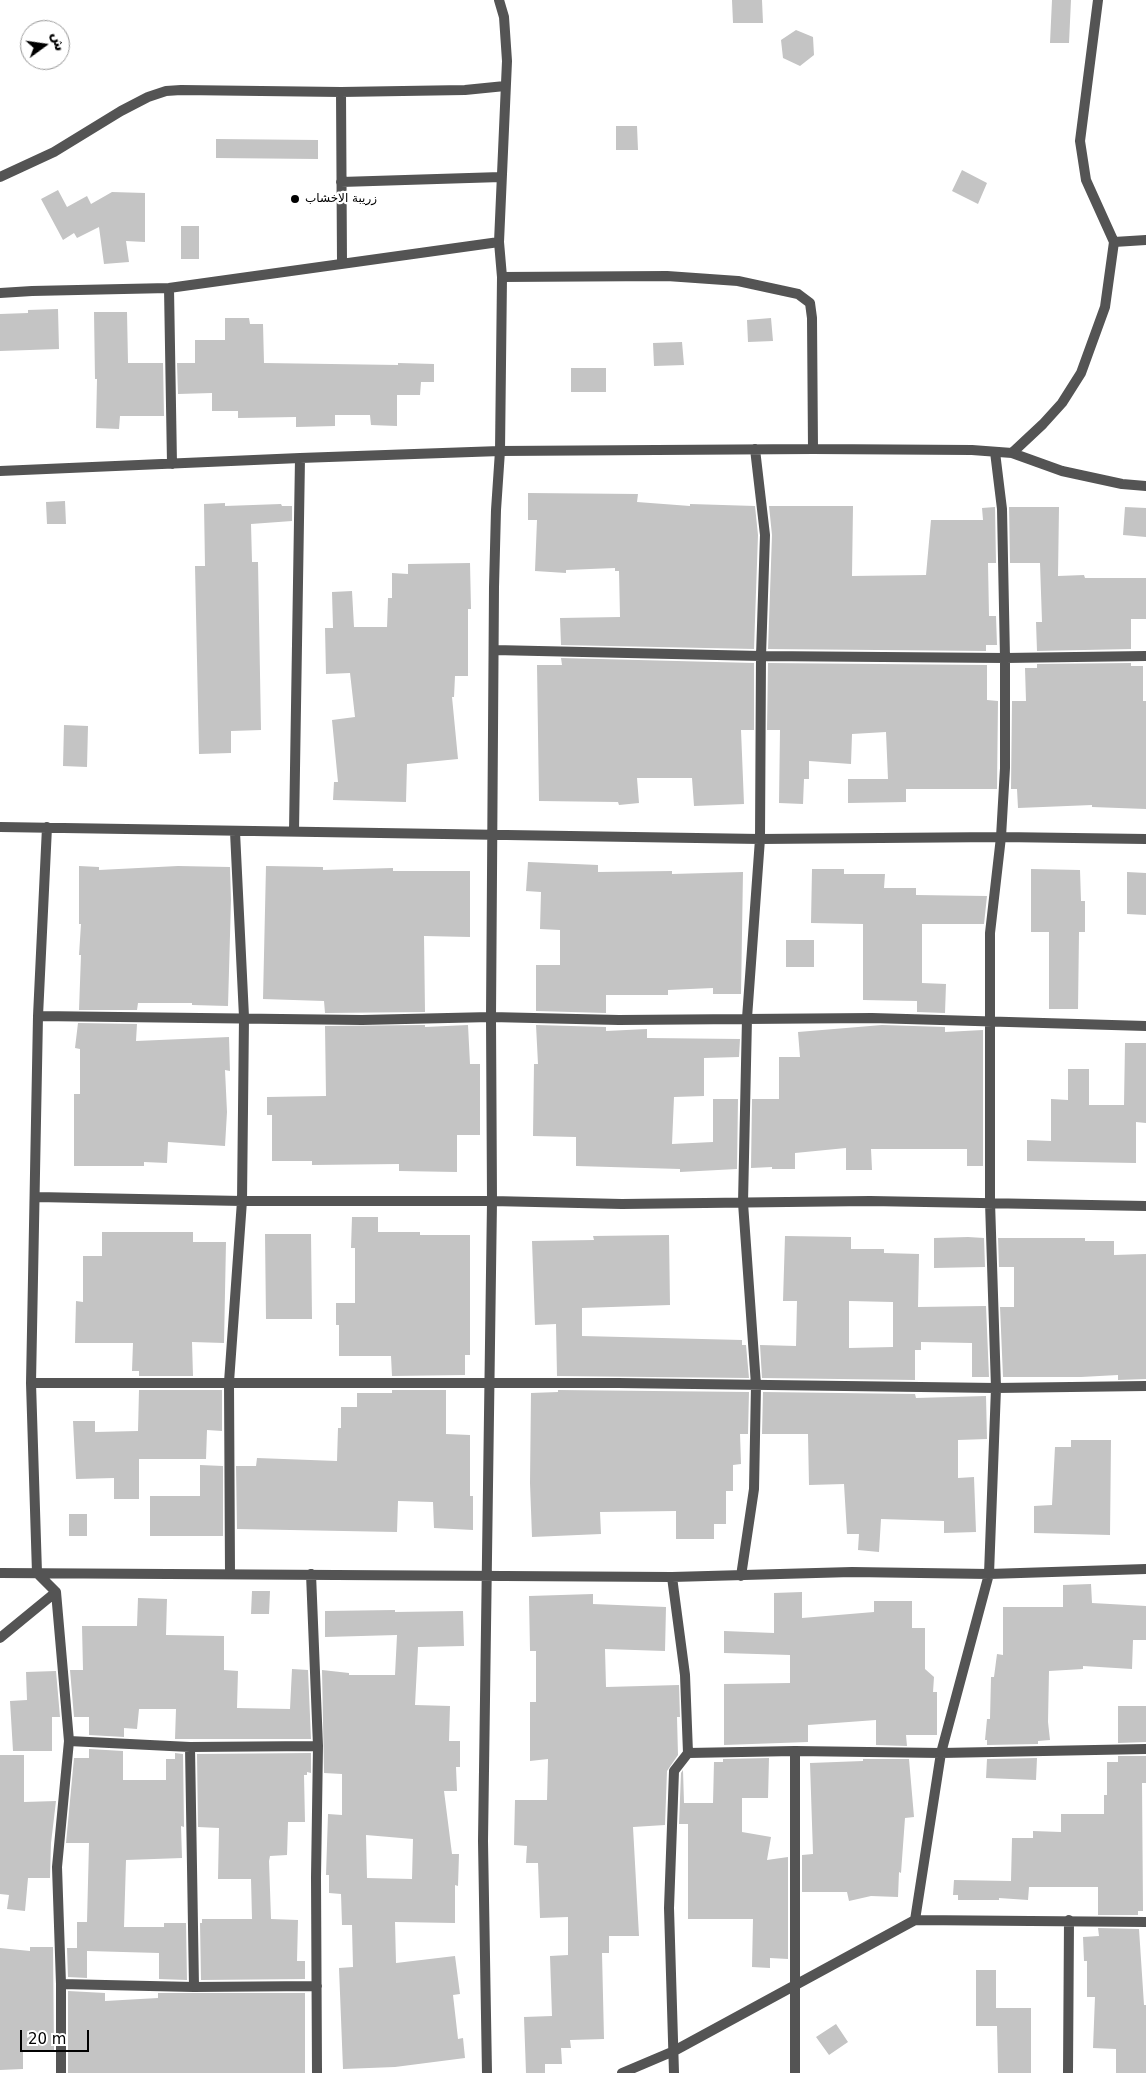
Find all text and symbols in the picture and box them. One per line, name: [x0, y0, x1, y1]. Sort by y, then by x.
north arrow: [20, 20, 70, 70]
text: ش: [48, 30, 69, 53]
place label: زريبة الاخشاب: [305, 192, 377, 206]
marker: زريبة الاخشاب: [289, 193, 301, 205]
scale bar: [22, 2020, 91, 2052]
text: 20 m: [28, 2030, 66, 2048]

